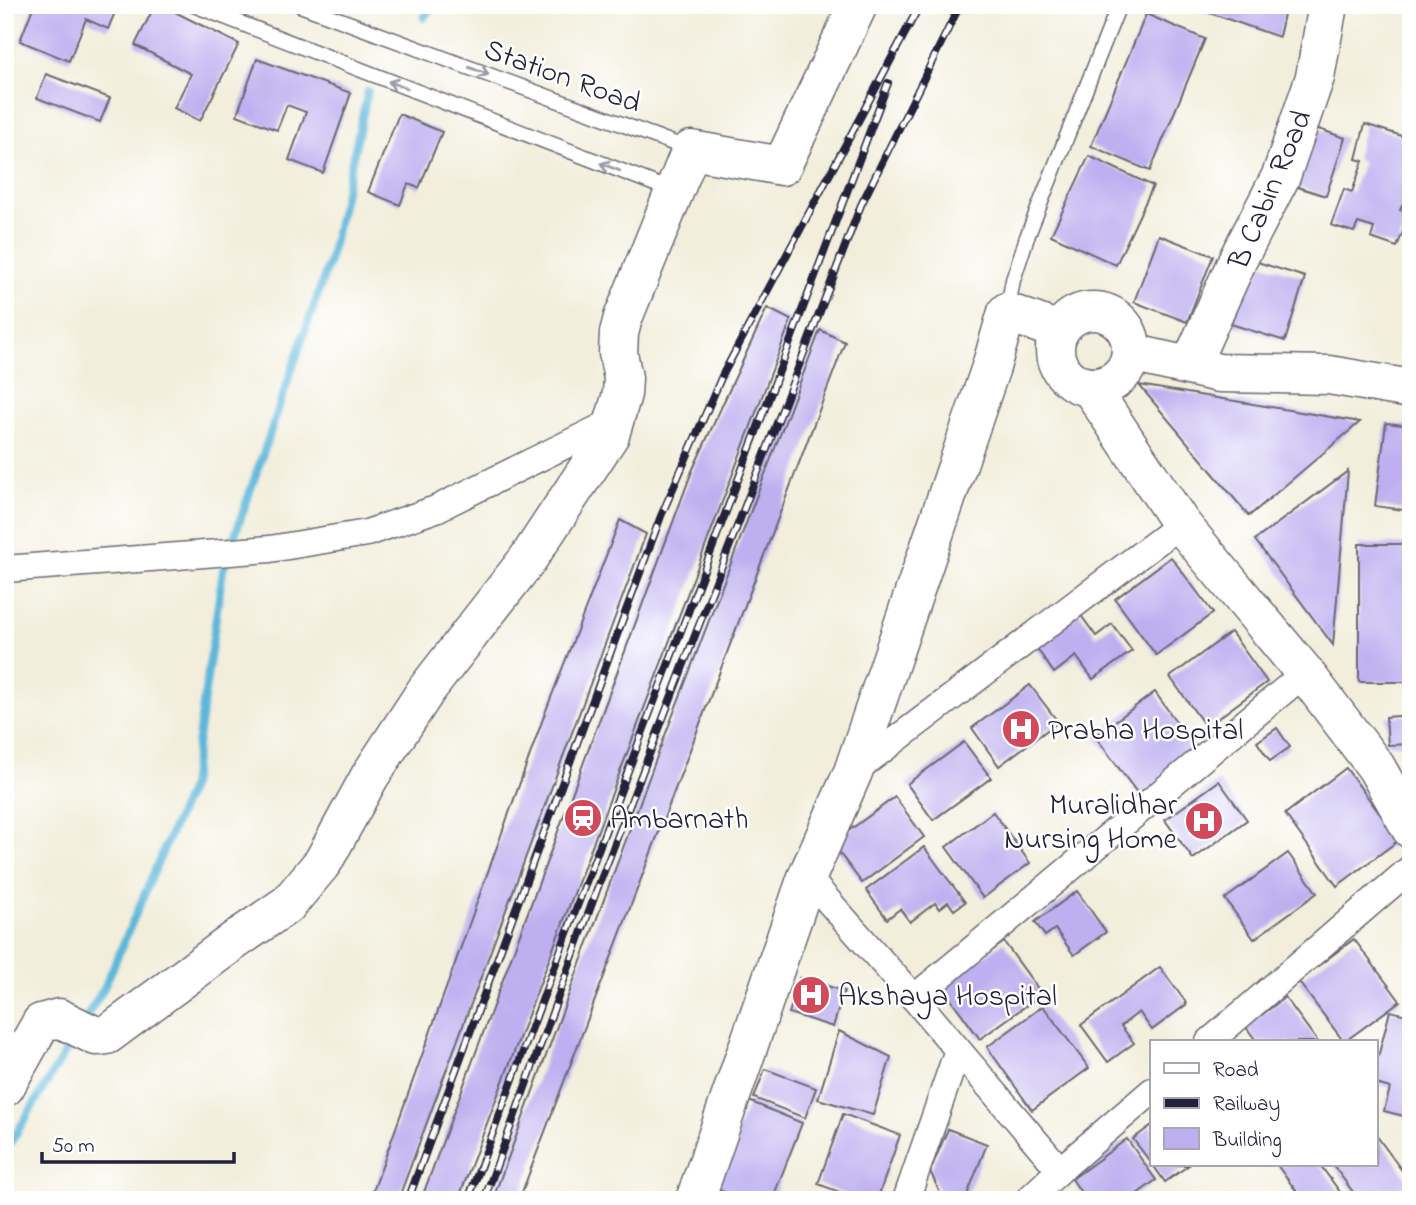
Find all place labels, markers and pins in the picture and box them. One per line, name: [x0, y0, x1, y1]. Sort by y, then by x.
hospital icon: Prabha Hospital: [1000, 708, 1042, 750]
place label: Prabha Hospital: [1048, 710, 1243, 754]
place label: Muralidhar Nursing Home: [1004, 785, 1178, 863]
station icon: Ambarnath: [562, 797, 604, 839]
place label: Ambarnath: [610, 799, 748, 843]
hospital icon: Muralidhar Nursing Home: [1183, 800, 1225, 842]
hospital icon: Akshaya Hospital: [790, 974, 832, 1016]
place label: Akshaya Hospital: [838, 976, 1057, 1020]

